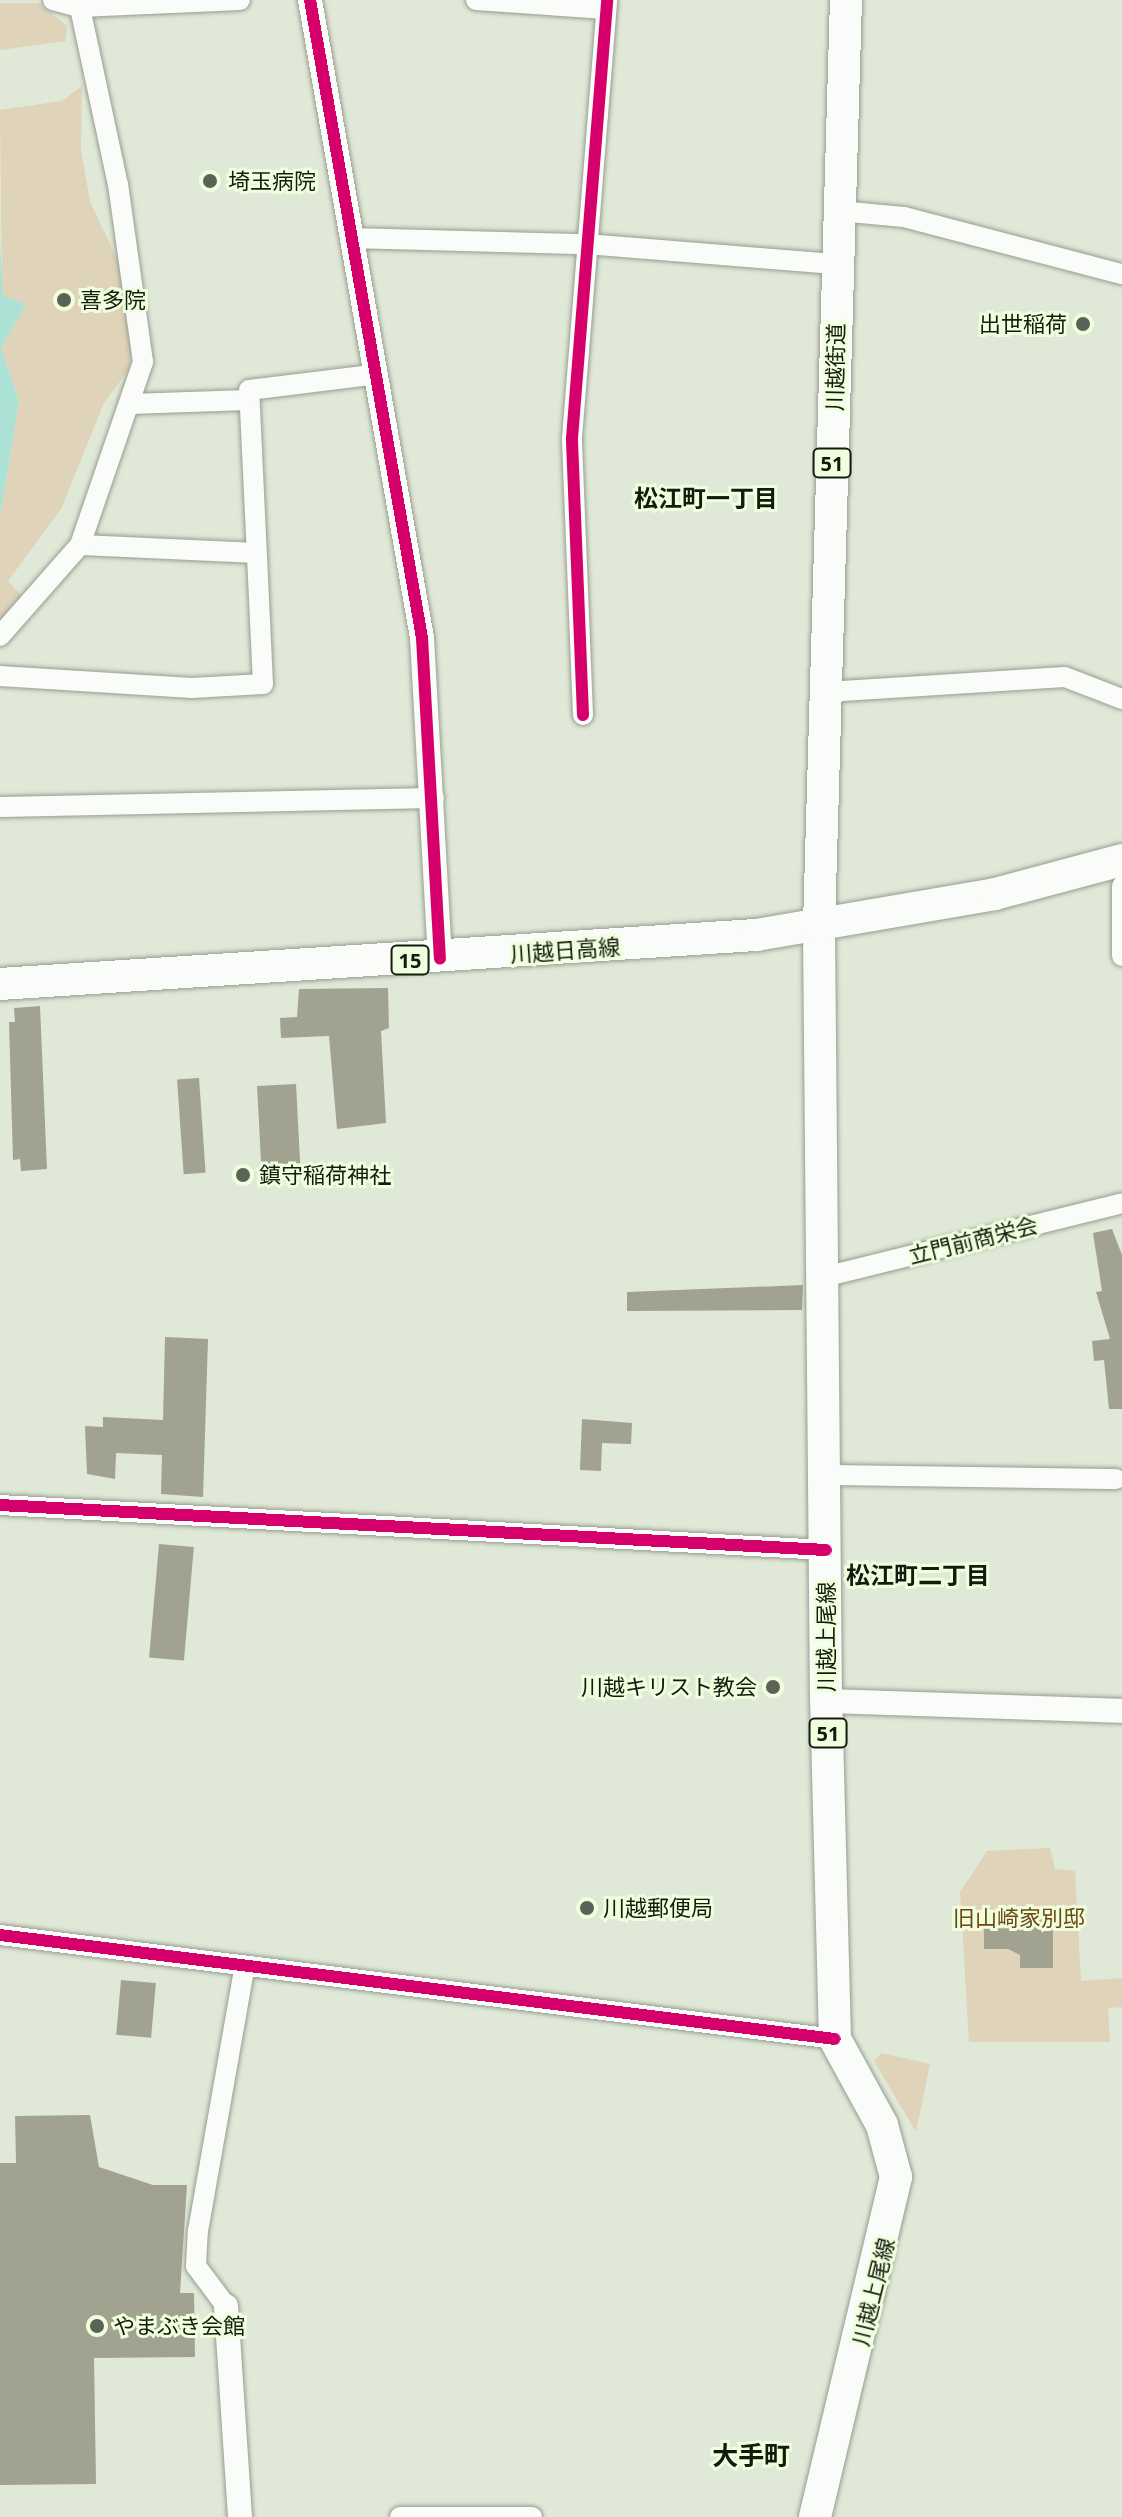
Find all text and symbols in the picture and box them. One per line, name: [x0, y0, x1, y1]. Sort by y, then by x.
place label: 埼玉病院: [228, 168, 316, 194]
marker: 埼玉病院: [199, 170, 221, 192]
place label: 喜多院: [80, 287, 146, 313]
marker: 喜多院: [55, 291, 73, 309]
place label: 出世稲荷: [979, 311, 1067, 337]
marker: 出世稲荷: [1074, 315, 1092, 333]
street label: 川越街道: [821, 323, 849, 411]
road number: 51: [812, 447, 852, 479]
district label: 松江町一丁目: [634, 484, 778, 512]
street label: 川越日高線: [509, 933, 621, 967]
road number: 15: [390, 944, 430, 976]
place label: 鎮守稲荷神社: [259, 1162, 391, 1188]
marker: 鎮守稲荷神社: [234, 1166, 252, 1184]
street label: 立門前商栄会: [906, 1211, 1040, 1269]
district label: 松江町二丁目: [846, 1561, 990, 1589]
street label: 川越上尾線: [813, 1582, 839, 1692]
place label: 川越キリスト教会: [581, 1674, 757, 1700]
marker: 川越キリスト教会: [764, 1678, 782, 1696]
road number: 51: [808, 1717, 848, 1749]
place label: 川越郵便局: [603, 1895, 713, 1921]
marker: 川越郵便局: [578, 1899, 596, 1917]
park label: 旧山崎家別邸: [953, 1905, 1085, 1931]
street label: 川越上尾線: [847, 2235, 899, 2349]
place label: やまぶき会館: [113, 2313, 245, 2339]
marker: やまぶき会館: [88, 2317, 106, 2335]
district label: 大手町: [712, 2440, 790, 2472]

